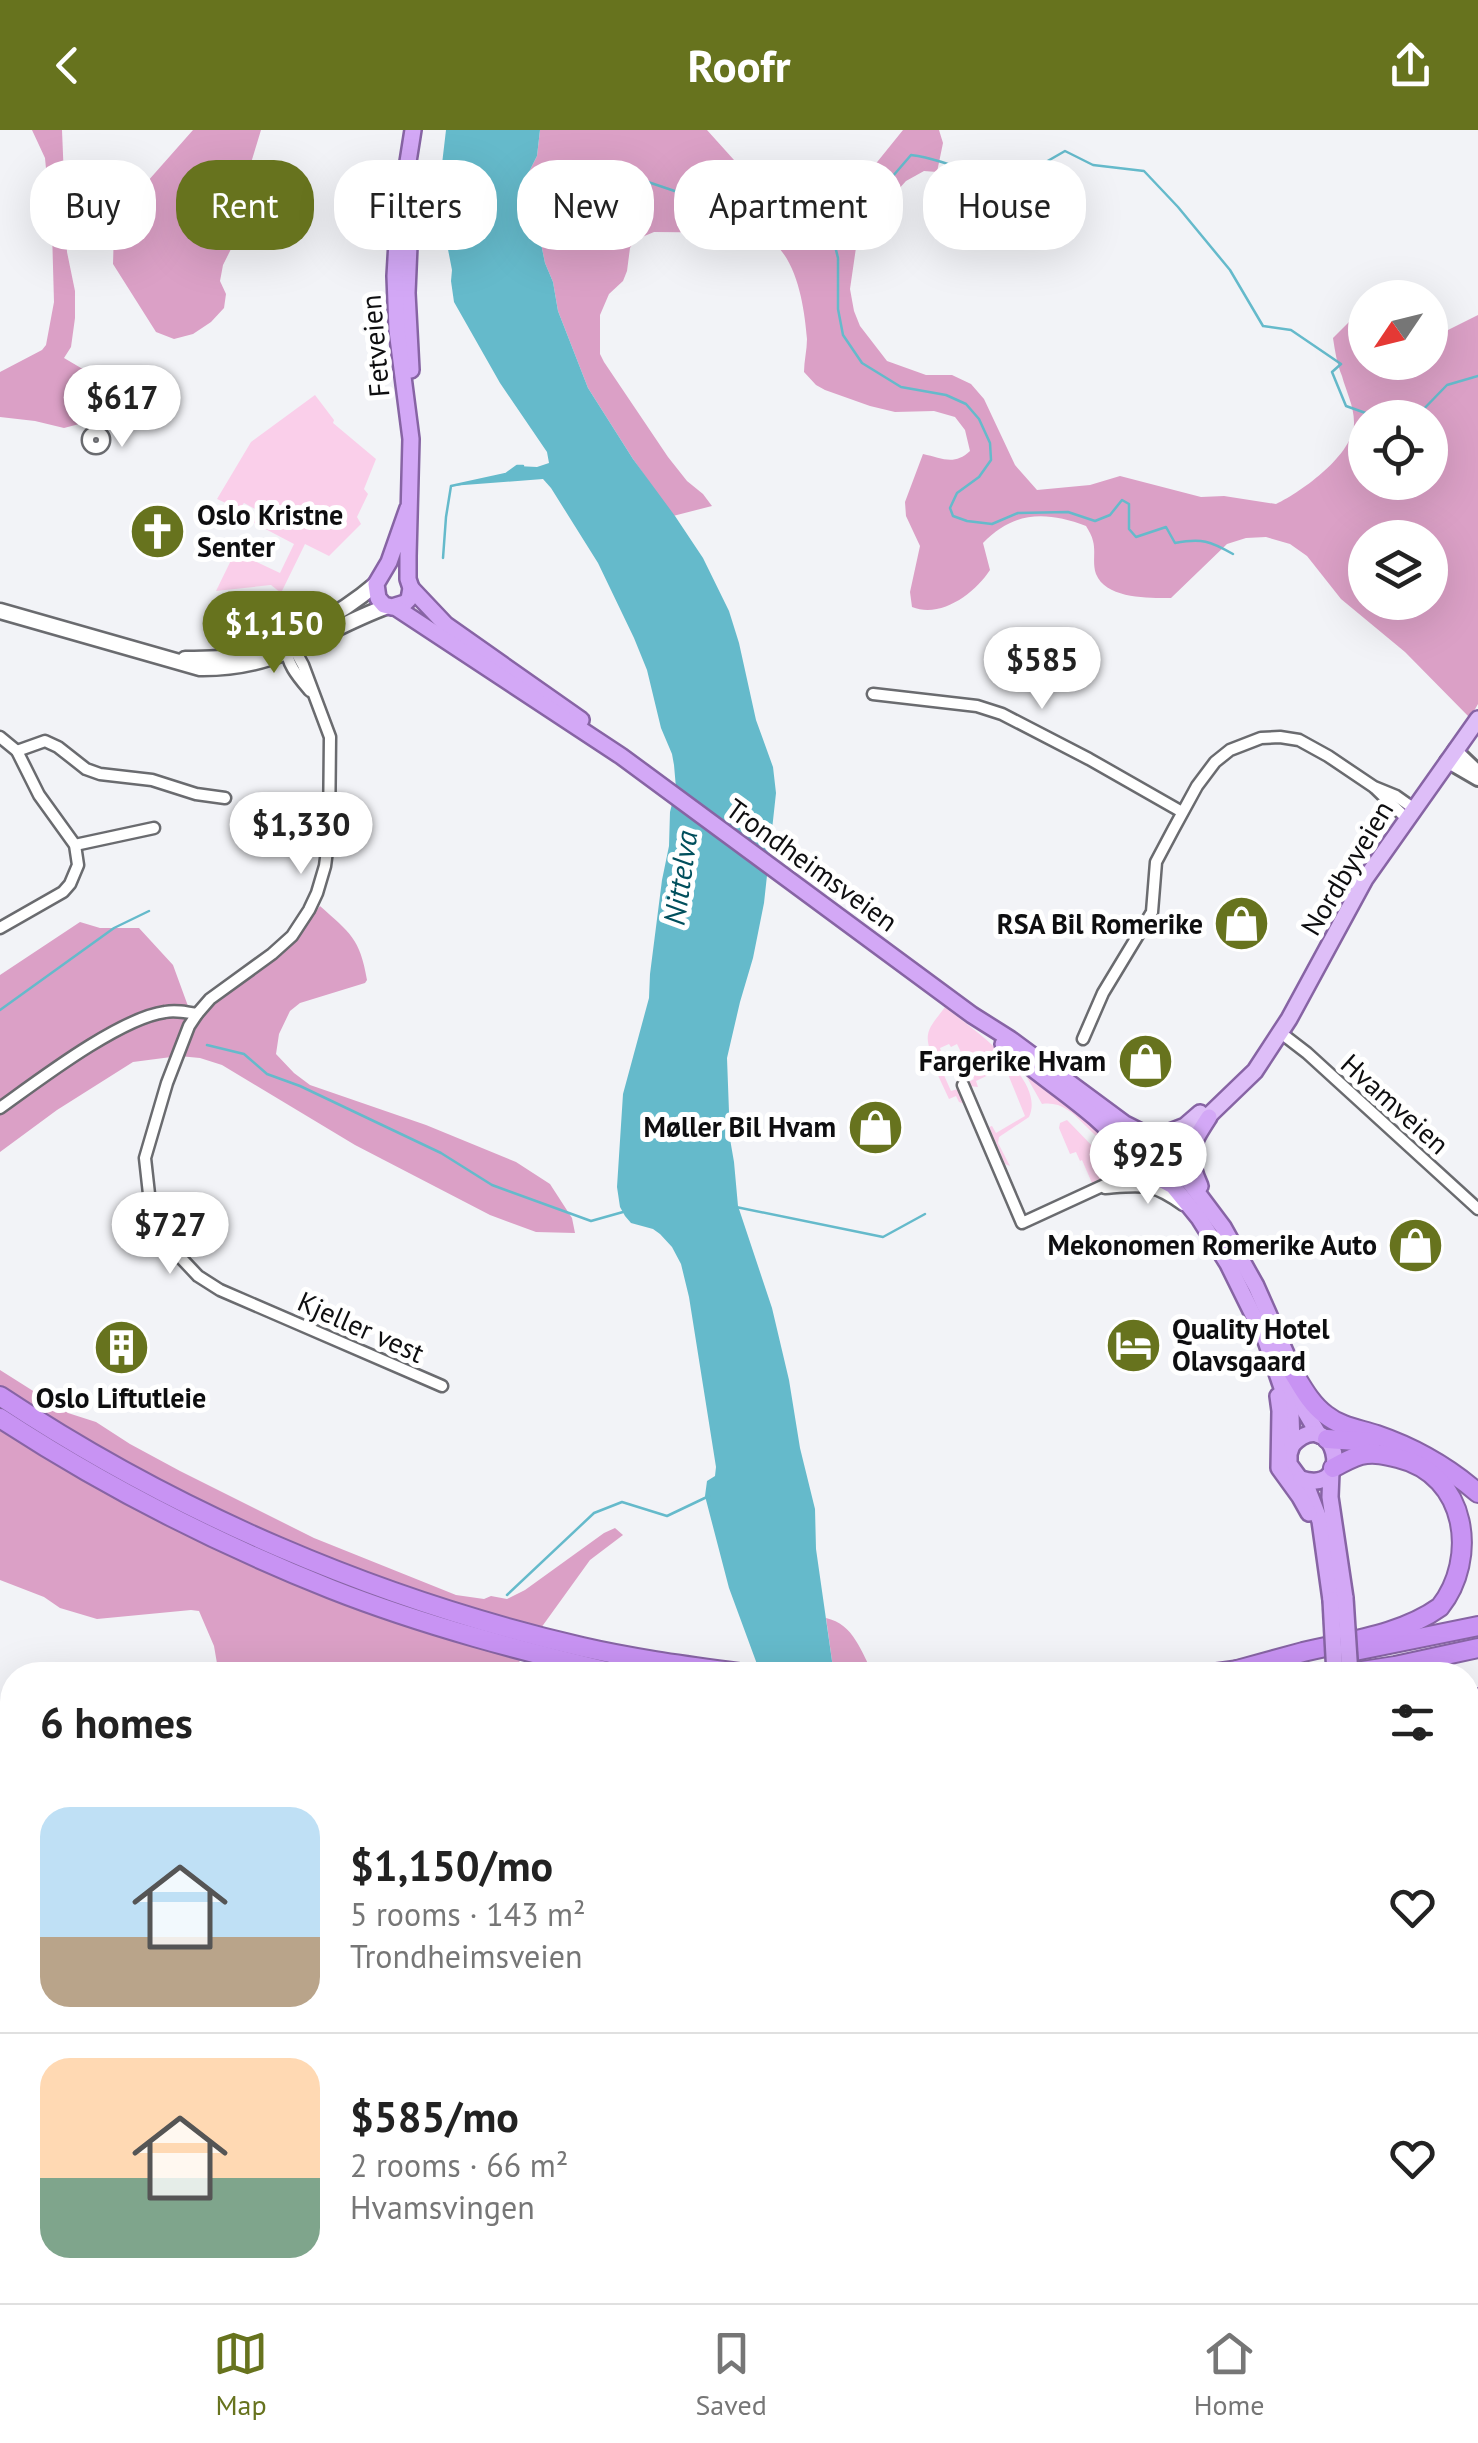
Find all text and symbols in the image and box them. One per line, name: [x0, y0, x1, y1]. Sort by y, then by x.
text: Roofr: [688, 36, 790, 94]
icon: back: [40, 38, 95, 93]
icon: share: [1383, 38, 1438, 93]
chip: Buy: [30, 160, 156, 250]
chip: Rent: [176, 160, 314, 250]
chip: Filters: [334, 160, 497, 250]
chip: New: [517, 160, 654, 250]
chip: Apartment: [674, 160, 903, 250]
chip: House: [923, 160, 1086, 250]
north arrow: [1348, 280, 1448, 380]
map controls: [1348, 280, 1448, 620]
street label: Fetveien: [352, 293, 397, 399]
pin: $617: [63, 365, 181, 450]
text: $617: [86, 376, 158, 418]
button: locate: [1348, 400, 1448, 500]
place label: Oslo Kristne Senter: [197, 496, 343, 565]
church icon: Oslo Kristne Senter: [128, 501, 188, 561]
button: layers: [1348, 520, 1448, 620]
pin: $1,150: [193, 591, 355, 676]
text: $1,150: [225, 602, 323, 644]
pin: $585: [983, 627, 1101, 712]
text: $585: [1006, 638, 1078, 680]
street label: Trondheimsveien: [719, 790, 906, 939]
pin: $1,330: [220, 792, 382, 877]
street label: Nordbyveien: [1292, 794, 1401, 942]
text: $1,330: [252, 803, 350, 845]
water label: Nittelva: [654, 828, 706, 928]
shop icon: RSA Bil Romerike: [1212, 894, 1272, 954]
place label: RSA Bil Romerike: [997, 905, 1203, 942]
shop icon: Fargerike Hvam: [1115, 1031, 1175, 1091]
place label: Fargerike Hvam: [919, 1042, 1106, 1079]
street label: Hvamveien: [1333, 1045, 1457, 1162]
shop icon: Møller Bil Hvam: [845, 1097, 905, 1157]
place label: Møller Bil Hvam: [644, 1108, 836, 1145]
pin: $925: [1089, 1122, 1207, 1207]
text: $925: [1112, 1133, 1184, 1175]
pin: $727: [111, 1192, 229, 1277]
text: $727: [134, 1203, 206, 1245]
shop icon: Mekonomen Romerike Auto: [1386, 1215, 1446, 1275]
place label: Mekonomen Romerike Auto: [1048, 1226, 1377, 1263]
street label: Kjeller vest: [292, 1282, 431, 1371]
place label: Quality Hotel Olavsgaard: [1172, 1310, 1330, 1379]
hotel icon: Quality Hotel Olavsgaard: [1103, 1315, 1163, 1375]
building icon: Oslo Liftutleie: [91, 1317, 151, 1377]
place label: Oslo Liftutleie: [36, 1379, 206, 1416]
text: 6 homes: [40, 1695, 193, 1750]
icon: filters: [1385, 1695, 1440, 1750]
text: $1,150/mo: [350, 1838, 553, 1893]
icon: home: [120, 1847, 240, 1967]
icon: heart: [1385, 1880, 1440, 1935]
text: 5 rooms · 143 m²: [350, 1893, 586, 1935]
text: Trondheimsveien: [350, 1935, 583, 1977]
text: $585/mo: [350, 2089, 519, 2144]
icon: home: [120, 2098, 240, 2218]
icon: heart: [1385, 2131, 1440, 2186]
text: 2 rooms · 66 m²: [350, 2144, 568, 2186]
text: Hvamsvingen: [350, 2186, 535, 2228]
tab: Map: [213, 2326, 268, 2423]
tab: Saved: [695, 2326, 767, 2423]
tab: Home: [1194, 2326, 1264, 2423]

